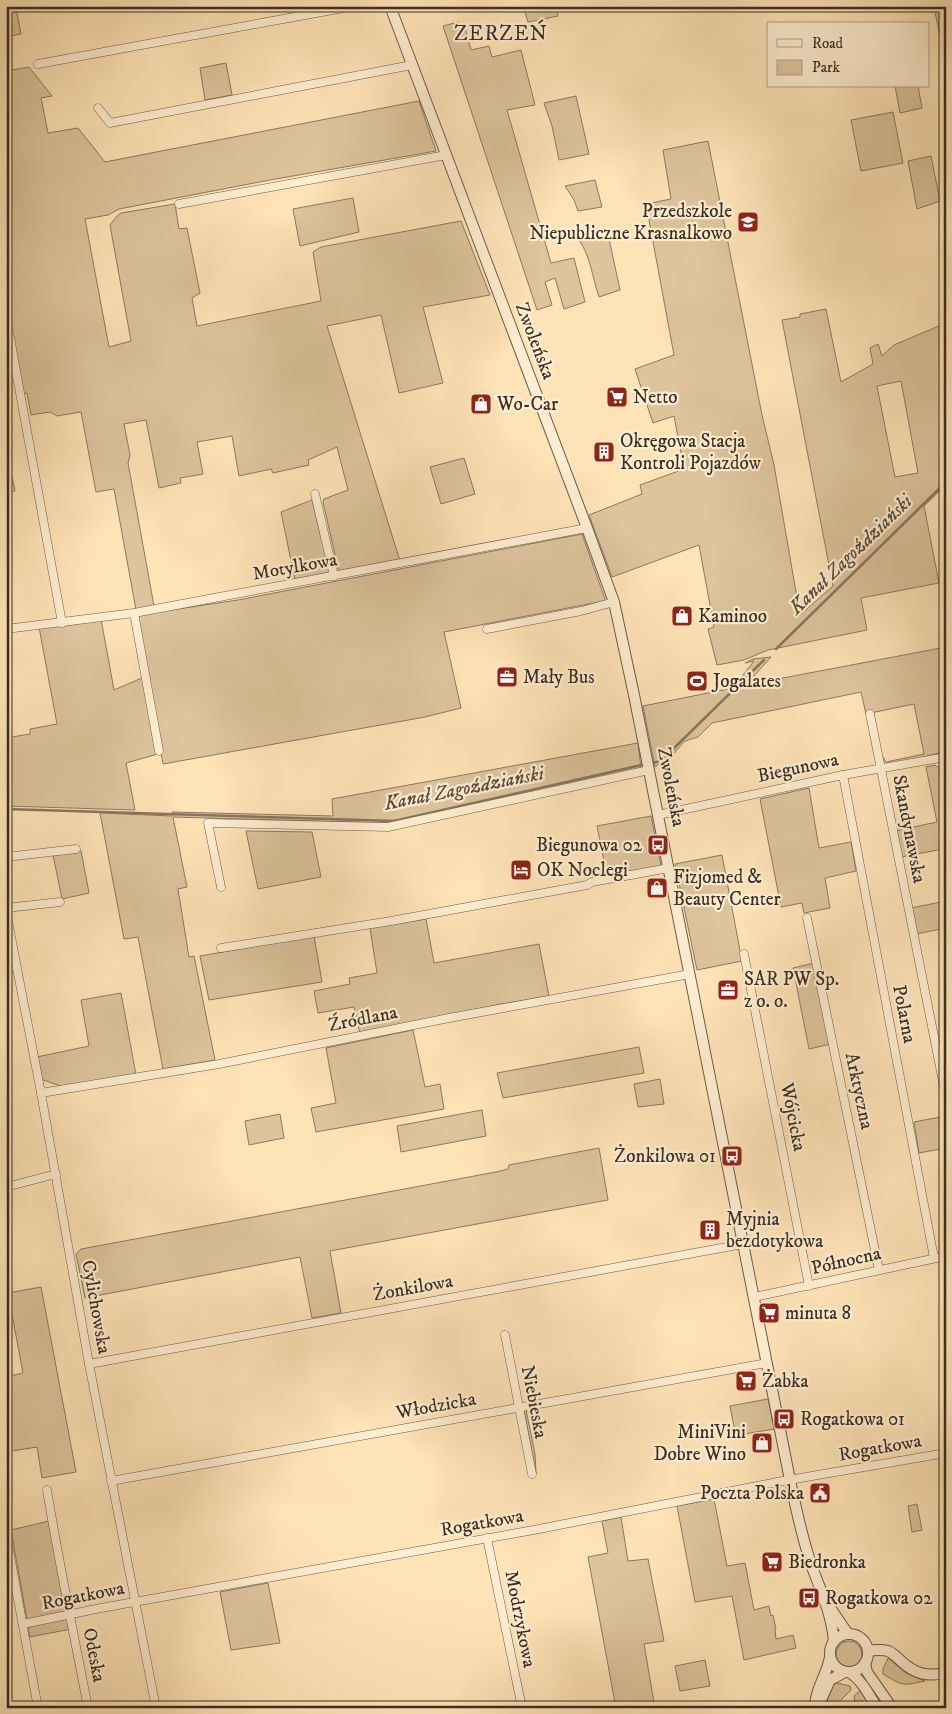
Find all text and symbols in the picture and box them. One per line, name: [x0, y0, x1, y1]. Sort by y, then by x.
district label: ZERZEŃ: [454, 19, 548, 47]
legend: [767, 22, 930, 88]
text: Road: [812, 34, 844, 53]
text: Park: [812, 58, 841, 77]
place label: Przedszkole Niepubliczne Krasnalkowo: [529, 200, 732, 245]
school or university icon: Przedszkole Niepubliczne Krasnalkowo: [736, 210, 760, 234]
street label: Zwoleńska: [510, 299, 560, 383]
supermarket icon: Netto: [605, 385, 629, 409]
place label: Netto: [633, 386, 678, 409]
shop icon: Wo-Car: [469, 392, 493, 416]
place label: Wo-Car: [496, 393, 558, 416]
place label: Okręgowa Stacja Kontroli Pojazdów: [620, 430, 761, 475]
building icon: Okręgowa Stacja Kontroli Pojazdów: [592, 440, 616, 464]
water label: Kanał Zagoździański: [783, 488, 919, 621]
street label: Motylkowa: [251, 548, 339, 586]
shop icon: Kaminoo: [670, 604, 694, 628]
place label: Kaminoo: [698, 605, 767, 628]
office icon: Mały Bus: [495, 665, 519, 689]
place label: Mały Bus: [523, 666, 595, 689]
sports icon: Jogalates: [685, 669, 709, 693]
place label: Jogalates: [711, 670, 781, 693]
street label: Zwoleńska: [652, 745, 690, 829]
street label: Biegunowa: [755, 748, 841, 788]
water label: Kanał Zagoździański: [381, 761, 548, 817]
street label: Skandynawska: [887, 773, 931, 885]
bus stop icon: Biegunowa 02: [646, 833, 670, 857]
place label: Biegunowa 02: [536, 834, 643, 857]
hotel icon: OK Noclegi: [509, 858, 533, 882]
place label: OK Noclegi: [537, 859, 628, 882]
place label: Fizjomed & Beauty Center: [673, 866, 781, 911]
shop icon: Fizjomed & Beauty Center: [645, 876, 669, 900]
place label: SAR PW Sp. z o. o.: [744, 968, 839, 1013]
office icon: SAR PW Sp. z o. o.: [716, 978, 740, 1002]
street label: Polarna: [887, 983, 921, 1045]
street label: Źródlana: [326, 999, 399, 1037]
street label: Arktyczna: [840, 1051, 878, 1131]
street label: Wójcicka: [775, 1080, 811, 1153]
place label: Żonkilowa 01: [614, 1144, 716, 1168]
bus stop icon: Żonkilowa 01: [720, 1144, 744, 1168]
place label: Myjnia bezdotykowa: [726, 1208, 823, 1253]
building icon: Myjnia bezdotykowa: [698, 1218, 722, 1242]
street label: Północna: [809, 1242, 883, 1280]
street label: Cylichowska: [76, 1258, 116, 1356]
street label: Żonkilowa: [371, 1269, 455, 1306]
supermarket icon: minuta 8: [757, 1301, 781, 1325]
place label: minuta 8: [785, 1302, 851, 1325]
street label: Niebieska: [516, 1364, 552, 1440]
supermarket icon: Żabka: [734, 1369, 758, 1393]
place label: Żabka: [762, 1369, 809, 1393]
street label: Włodzicka: [393, 1388, 478, 1424]
bus stop icon: Rogatkowa 01: [772, 1407, 796, 1431]
place label: Rogatkowa 01: [800, 1408, 905, 1431]
place label: MiniVini Dobre Wino: [653, 1421, 746, 1466]
street label: Rogatkowa: [837, 1429, 923, 1467]
shop icon: MiniVini Dobre Wino: [750, 1431, 774, 1455]
public building icon: Poczta Polska: [808, 1481, 832, 1505]
place label: Poczta Polska: [700, 1482, 804, 1505]
street label: Rogatkowa: [439, 1504, 525, 1542]
supermarket icon: Biedronka: [760, 1550, 784, 1574]
place label: Biedronka: [788, 1551, 866, 1574]
street label: Modrzykowa: [499, 1568, 541, 1670]
street label: Rogatkowa: [40, 1577, 126, 1615]
bus stop icon: Rogatkowa 02: [797, 1586, 821, 1610]
place label: Rogatkowa 02: [825, 1587, 933, 1610]
street label: Odeska: [77, 1626, 111, 1684]

